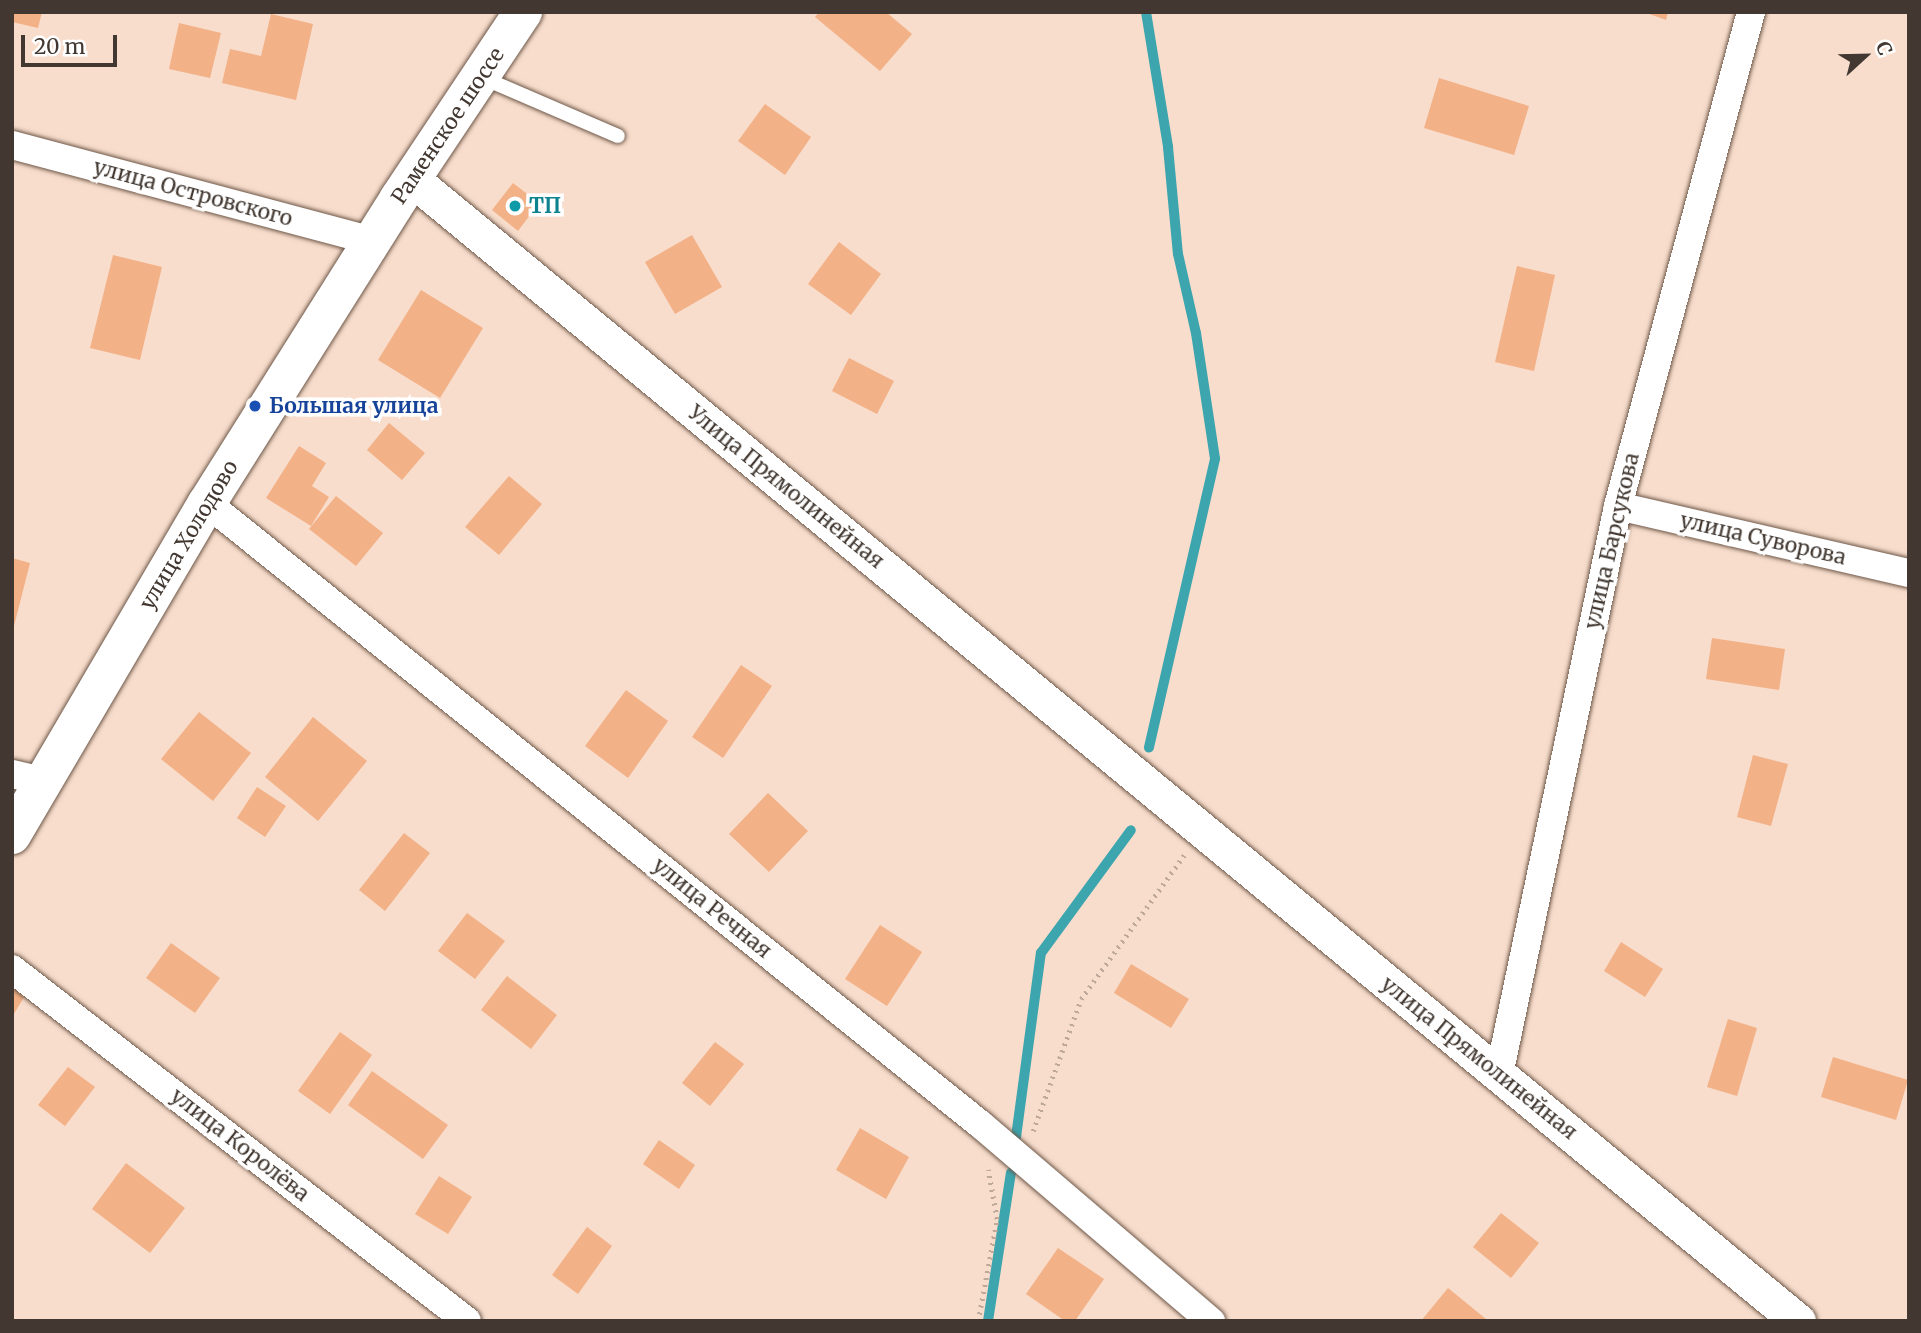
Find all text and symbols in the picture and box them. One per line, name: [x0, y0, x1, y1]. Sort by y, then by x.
scale bar: [24, 21, 121, 65]
north arrow: [1830, 21, 1900, 91]
text: 20 m: [34, 33, 85, 60]
text: С: [1871, 38, 1898, 58]
street label: Раменское шоссе: [386, 43, 510, 209]
street label: улица Островского: [91, 154, 295, 232]
place label: ТП: [529, 193, 561, 219]
marker: ТП: [507, 198, 523, 214]
place label: Большая улица: [269, 393, 438, 419]
marker: Большая улица: [247, 398, 263, 414]
street label: Улица Прямолинейная: [683, 400, 889, 574]
street label: улица Барсукова: [1579, 450, 1645, 632]
street label: улица Холодово: [134, 456, 244, 614]
street label: улица Суворова: [1678, 508, 1848, 570]
street label: улица Речная: [648, 853, 776, 963]
street label: улица Прямолинейная: [1376, 971, 1582, 1145]
street label: улица Королёва: [166, 1083, 314, 1207]

